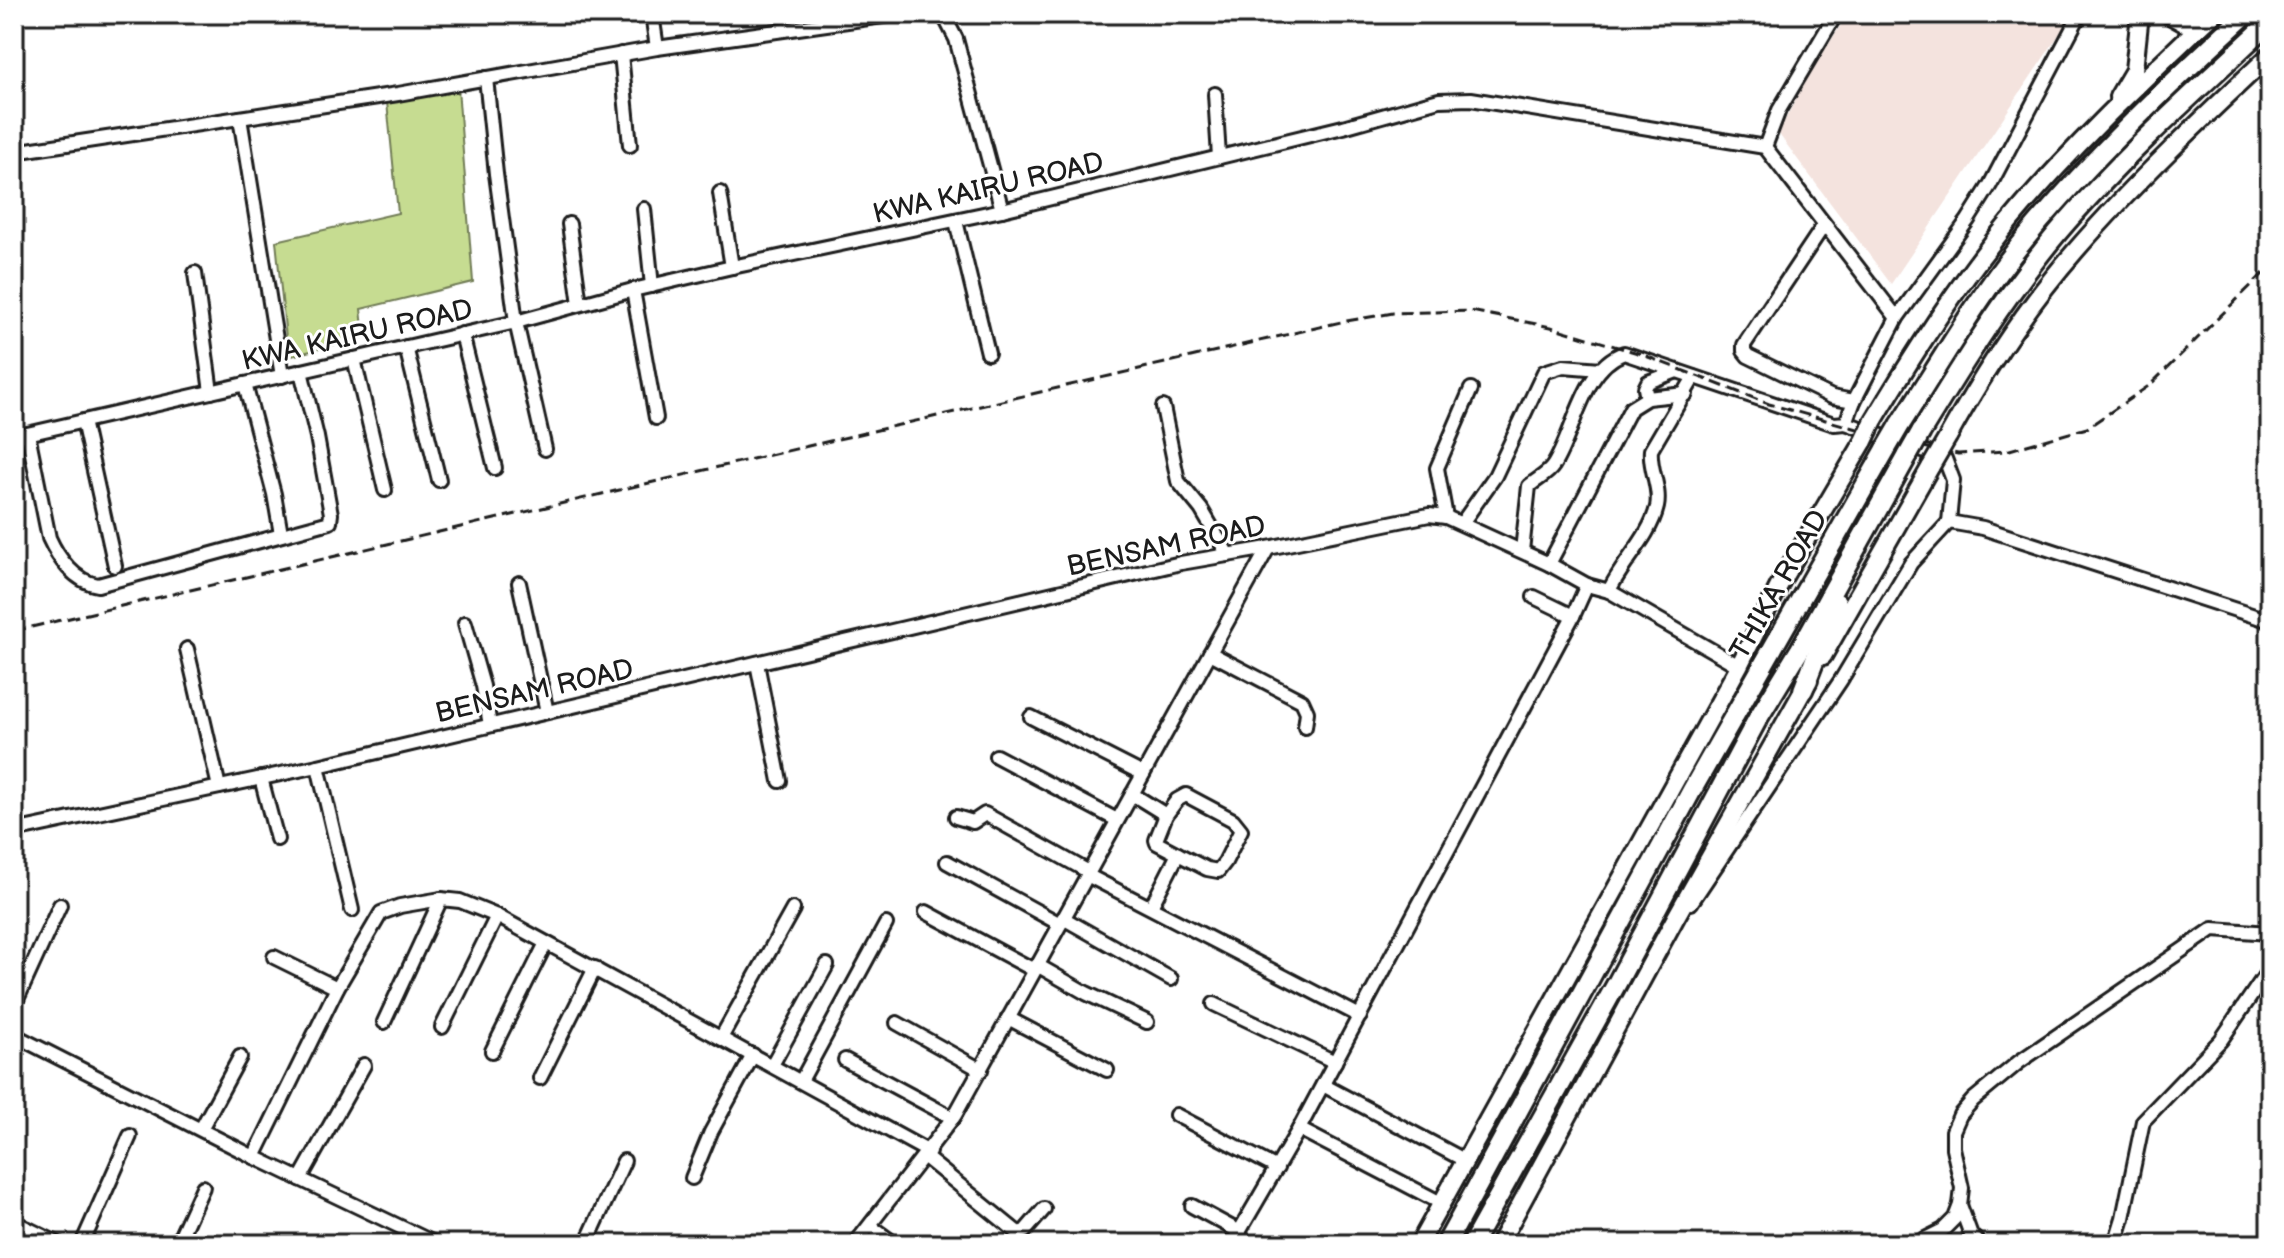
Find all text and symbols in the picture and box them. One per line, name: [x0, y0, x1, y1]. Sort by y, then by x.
street label: KWA KAIRU ROAD: [870, 146, 1107, 231]
street label: KWA KAIRU ROAD: [239, 293, 476, 378]
street label: THIKA ROAD: [1723, 504, 1835, 665]
street label: BENSAM ROAD: [1064, 509, 1269, 584]
street label: BENSAM ROAD: [432, 653, 637, 730]

